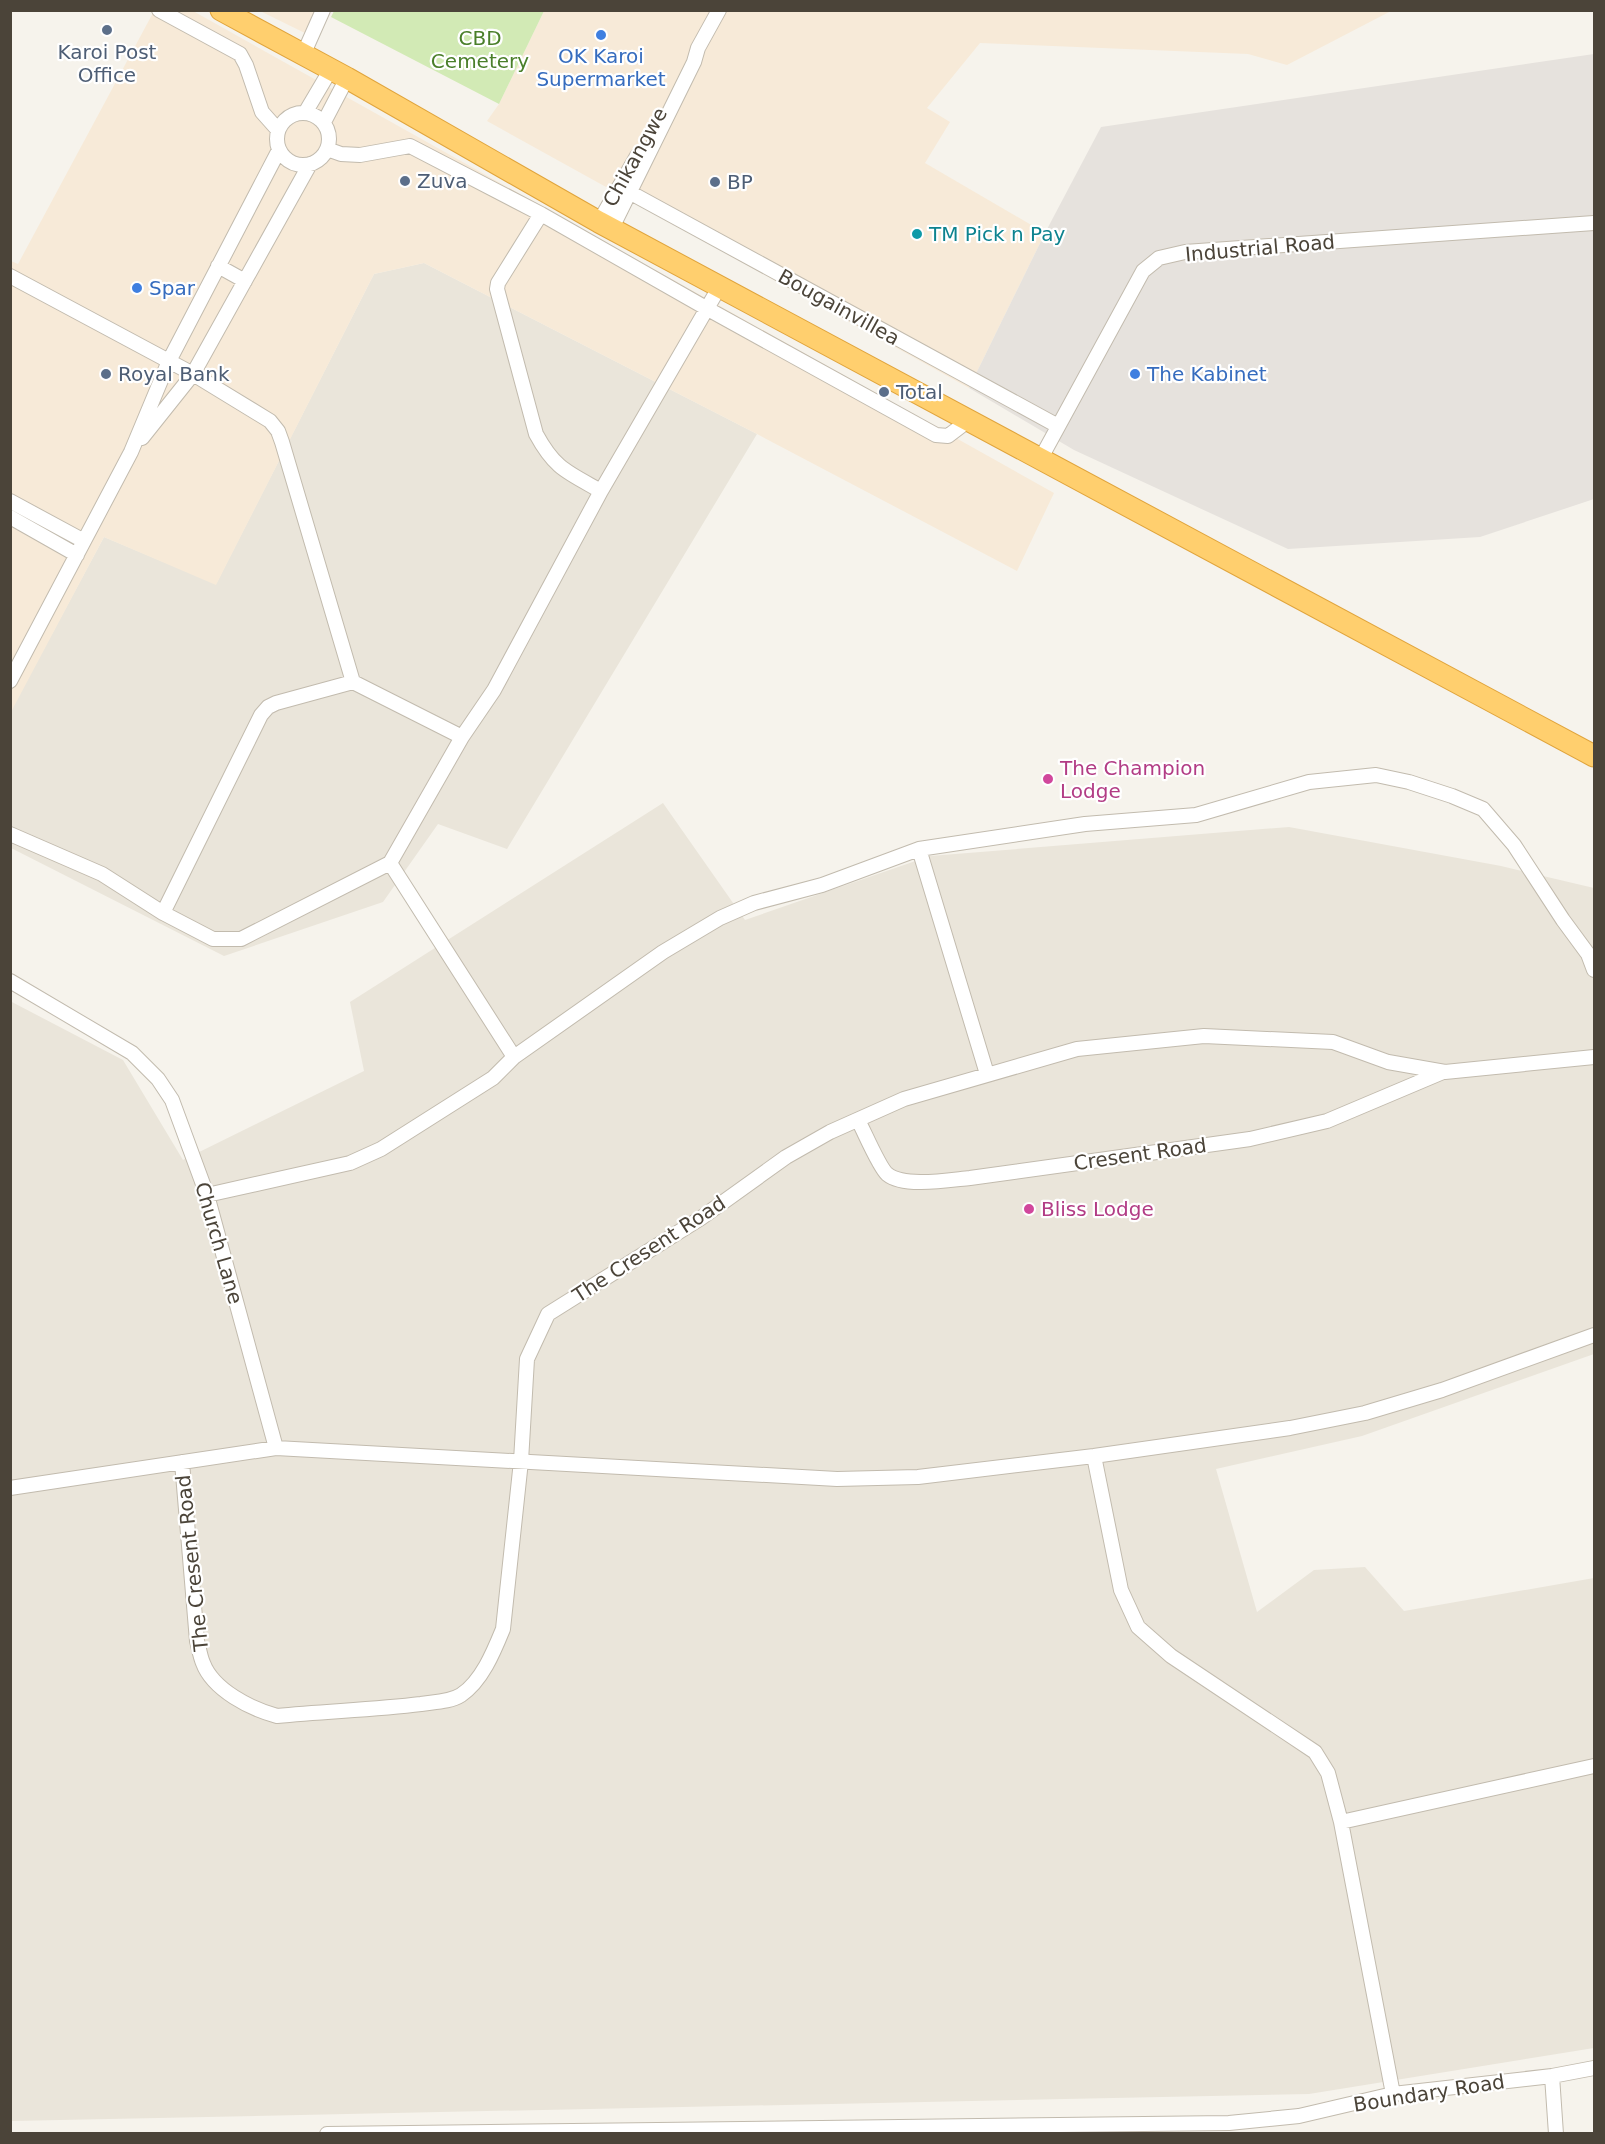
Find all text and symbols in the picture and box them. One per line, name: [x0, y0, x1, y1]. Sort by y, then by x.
marker: Karoi Post Office: [100, 23, 114, 37]
park label: CBD Cemetery: [431, 26, 529, 73]
marker: OK Karoi Supermarket: [594, 28, 608, 42]
place label: Karoi Post Office: [58, 40, 157, 87]
place label: OK Karoi Supermarket: [536, 44, 666, 91]
street label: Chikangwe: [598, 103, 672, 211]
place label: Zuva: [417, 169, 467, 193]
place label: BP: [727, 170, 753, 194]
marker: Zuva: [398, 174, 412, 188]
marker: BP: [708, 175, 722, 189]
place label: TM Pick n Pay: [928, 222, 1065, 246]
marker: TM Pick n Pay: [910, 227, 924, 241]
street label: Industrial Road: [1184, 229, 1336, 267]
street label: Bougainvillea: [774, 264, 904, 350]
place label: Spar: [149, 276, 196, 300]
marker: Spar: [130, 281, 144, 295]
place label: Royal Bank: [118, 362, 230, 386]
place label: The Kabinet: [1146, 362, 1267, 386]
marker: Royal Bank: [99, 367, 113, 381]
marker: The Kabinet: [1128, 367, 1142, 381]
place label: Total: [895, 380, 943, 404]
marker: Total: [877, 385, 891, 399]
place label: The Champion Lodge: [1059, 756, 1205, 803]
marker: The Champion Lodge: [1041, 772, 1055, 786]
street label: Cresent Road: [1072, 1133, 1208, 1175]
street label: Church Lane: [190, 1179, 248, 1307]
street label: The Cresent Road: [567, 1191, 730, 1308]
place label: Bliss Lodge: [1041, 1197, 1154, 1221]
marker: Bliss Lodge: [1022, 1202, 1036, 1216]
street label: The Cresent Road: [171, 1474, 213, 1653]
street label: Boundary Road: [1352, 2069, 1506, 2117]

